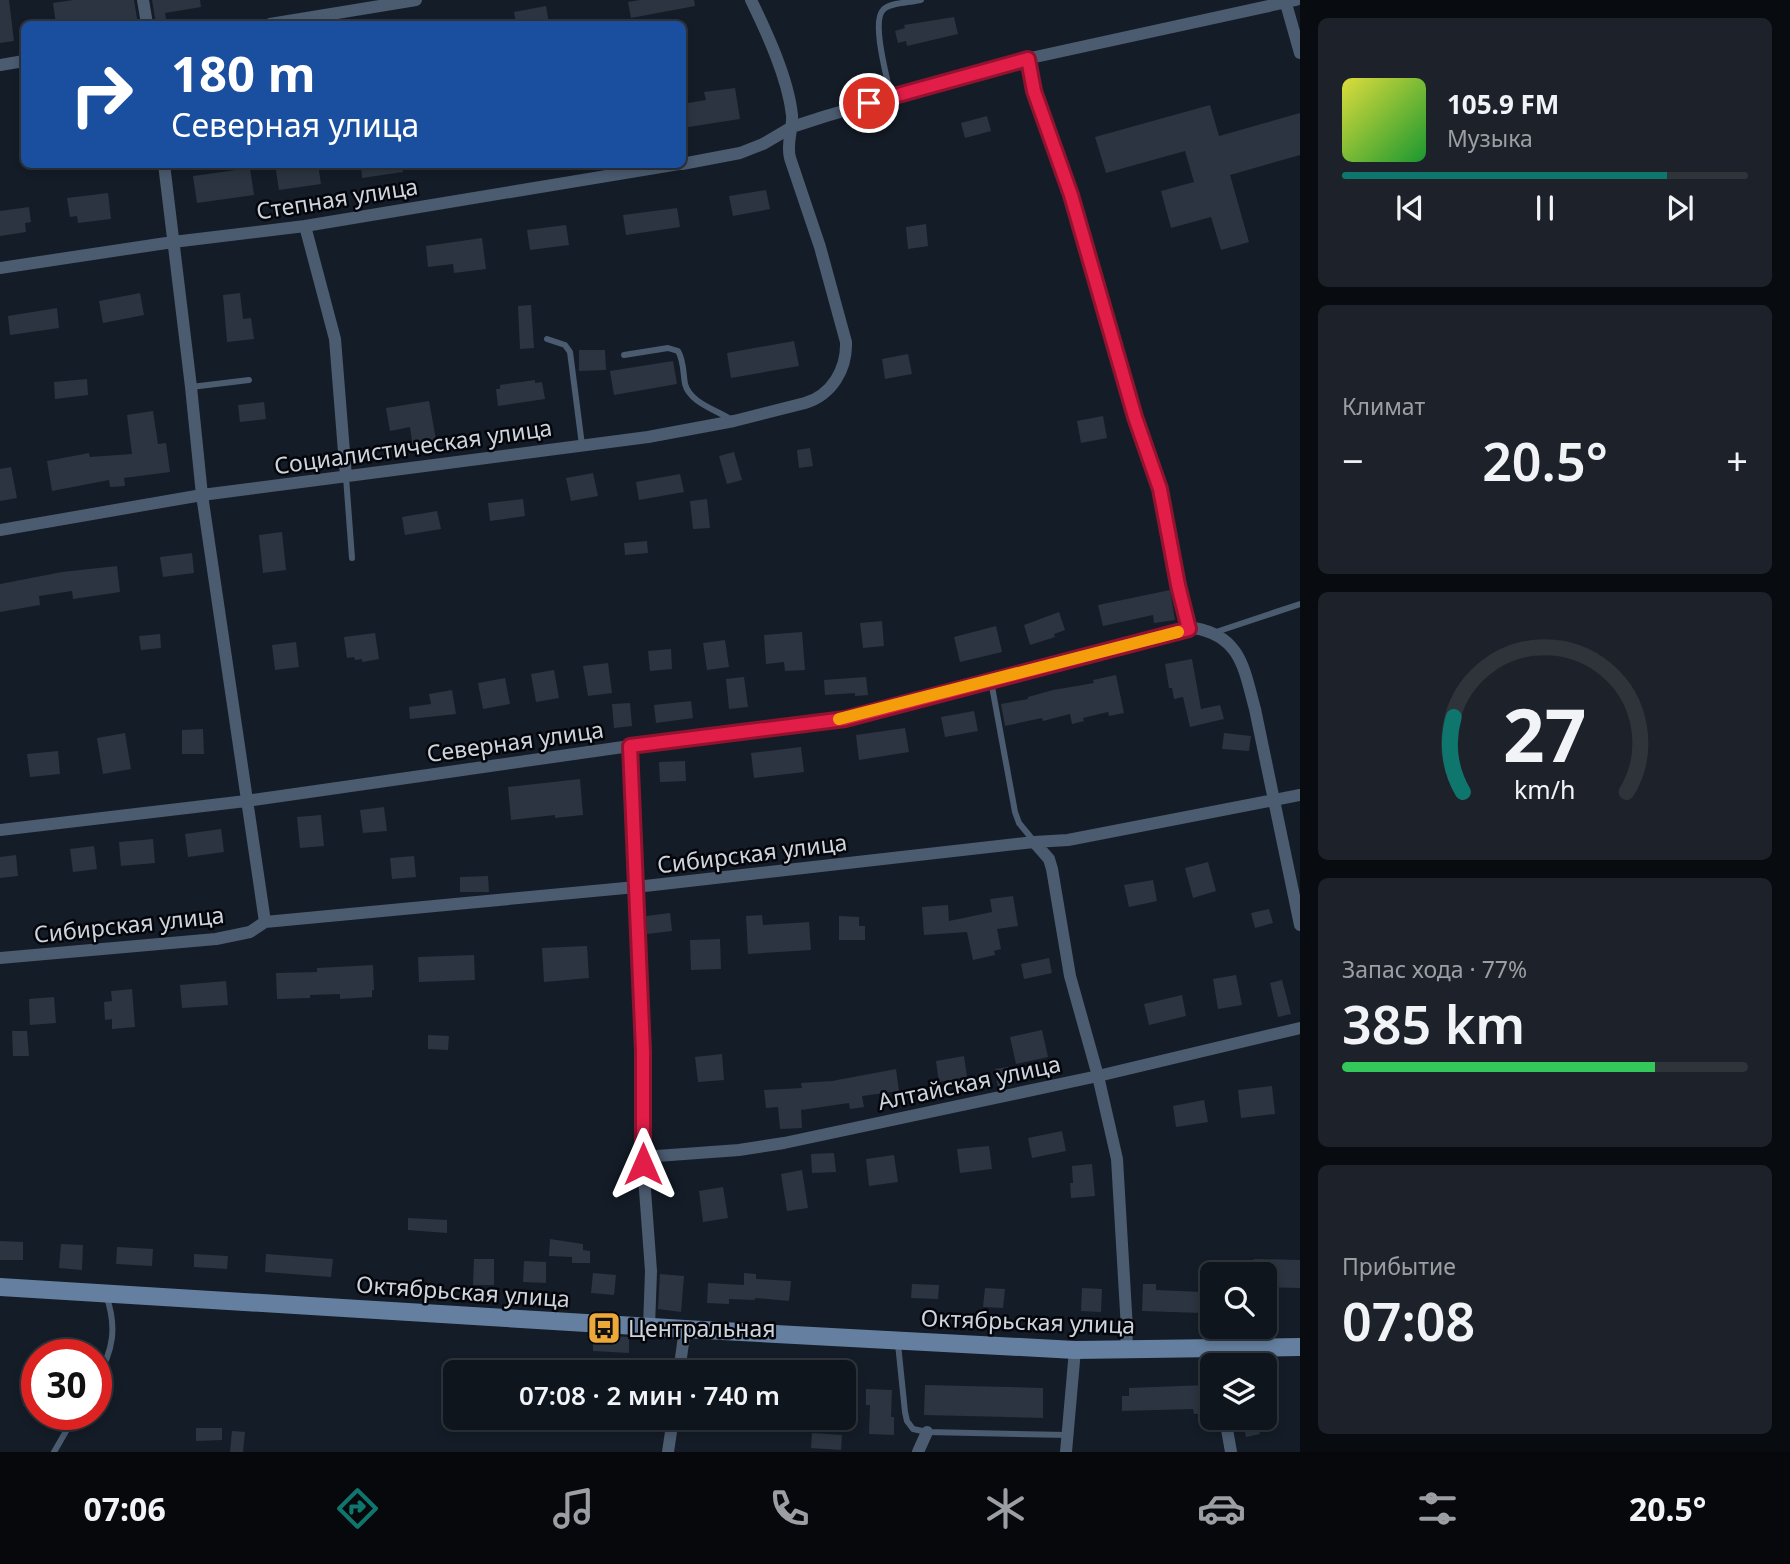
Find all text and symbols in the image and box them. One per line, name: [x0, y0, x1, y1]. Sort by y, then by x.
text: 180 m: [171, 40, 316, 106]
icon: right: [56, 49, 147, 140]
pin: [839, 73, 899, 133]
icon: arrive: [850, 84, 888, 122]
text: 105.9 FM: [1447, 86, 1559, 122]
text: Северная улица: [171, 103, 419, 146]
text: Музыка: [1447, 122, 1533, 154]
street label: Степная улица: [254, 169, 420, 227]
icon: previous: [1391, 189, 1429, 227]
icon: pause: [1526, 189, 1564, 227]
icon: next: [1661, 189, 1699, 227]
text: Климат: [1342, 390, 1425, 422]
street label: Социалистическая улица: [272, 411, 554, 481]
text: 20.5°: [1482, 425, 1608, 496]
text: −: [1342, 434, 1364, 486]
text: +: [1726, 434, 1748, 486]
text: 27: [1503, 684, 1587, 783]
street label: Северная улица: [424, 713, 606, 769]
text: km/h: [1514, 772, 1576, 806]
street label: Сибирская улица: [655, 825, 849, 881]
street label: Сибирская улица: [32, 898, 226, 950]
text: Запас хода · 77%: [1342, 953, 1527, 985]
text: 385 km: [1342, 988, 1525, 1059]
street label: Алтайская улица: [875, 1047, 1063, 1117]
position arrow: [606, 1127, 680, 1201]
text: Прибытие: [1342, 1250, 1456, 1282]
map controls: [1200, 1262, 1277, 1430]
button: search: [1200, 1262, 1277, 1339]
street label: Октябрьская улица: [355, 1268, 571, 1314]
text: 07:08: [1342, 1285, 1475, 1356]
street label: Октябрьская улица: [920, 1301, 1136, 1341]
bus stop icon: Центральная: [585, 1309, 623, 1347]
place label: Центральная: [628, 1312, 776, 1344]
speed limit sign: 30: [21, 1339, 112, 1430]
button: layers: [1200, 1353, 1277, 1430]
text: 07:08 · 2 мин · 740 m: [519, 1377, 780, 1413]
icon: directions: [333, 1484, 382, 1533]
icon: music: [549, 1484, 598, 1533]
icon: phone: [765, 1484, 814, 1533]
icon: climate: [981, 1484, 1030, 1533]
icon: car: [1197, 1484, 1246, 1533]
icon: filters: [1413, 1484, 1462, 1533]
text: 07:06: [84, 1487, 166, 1530]
text: 20.5°: [1629, 1487, 1706, 1530]

